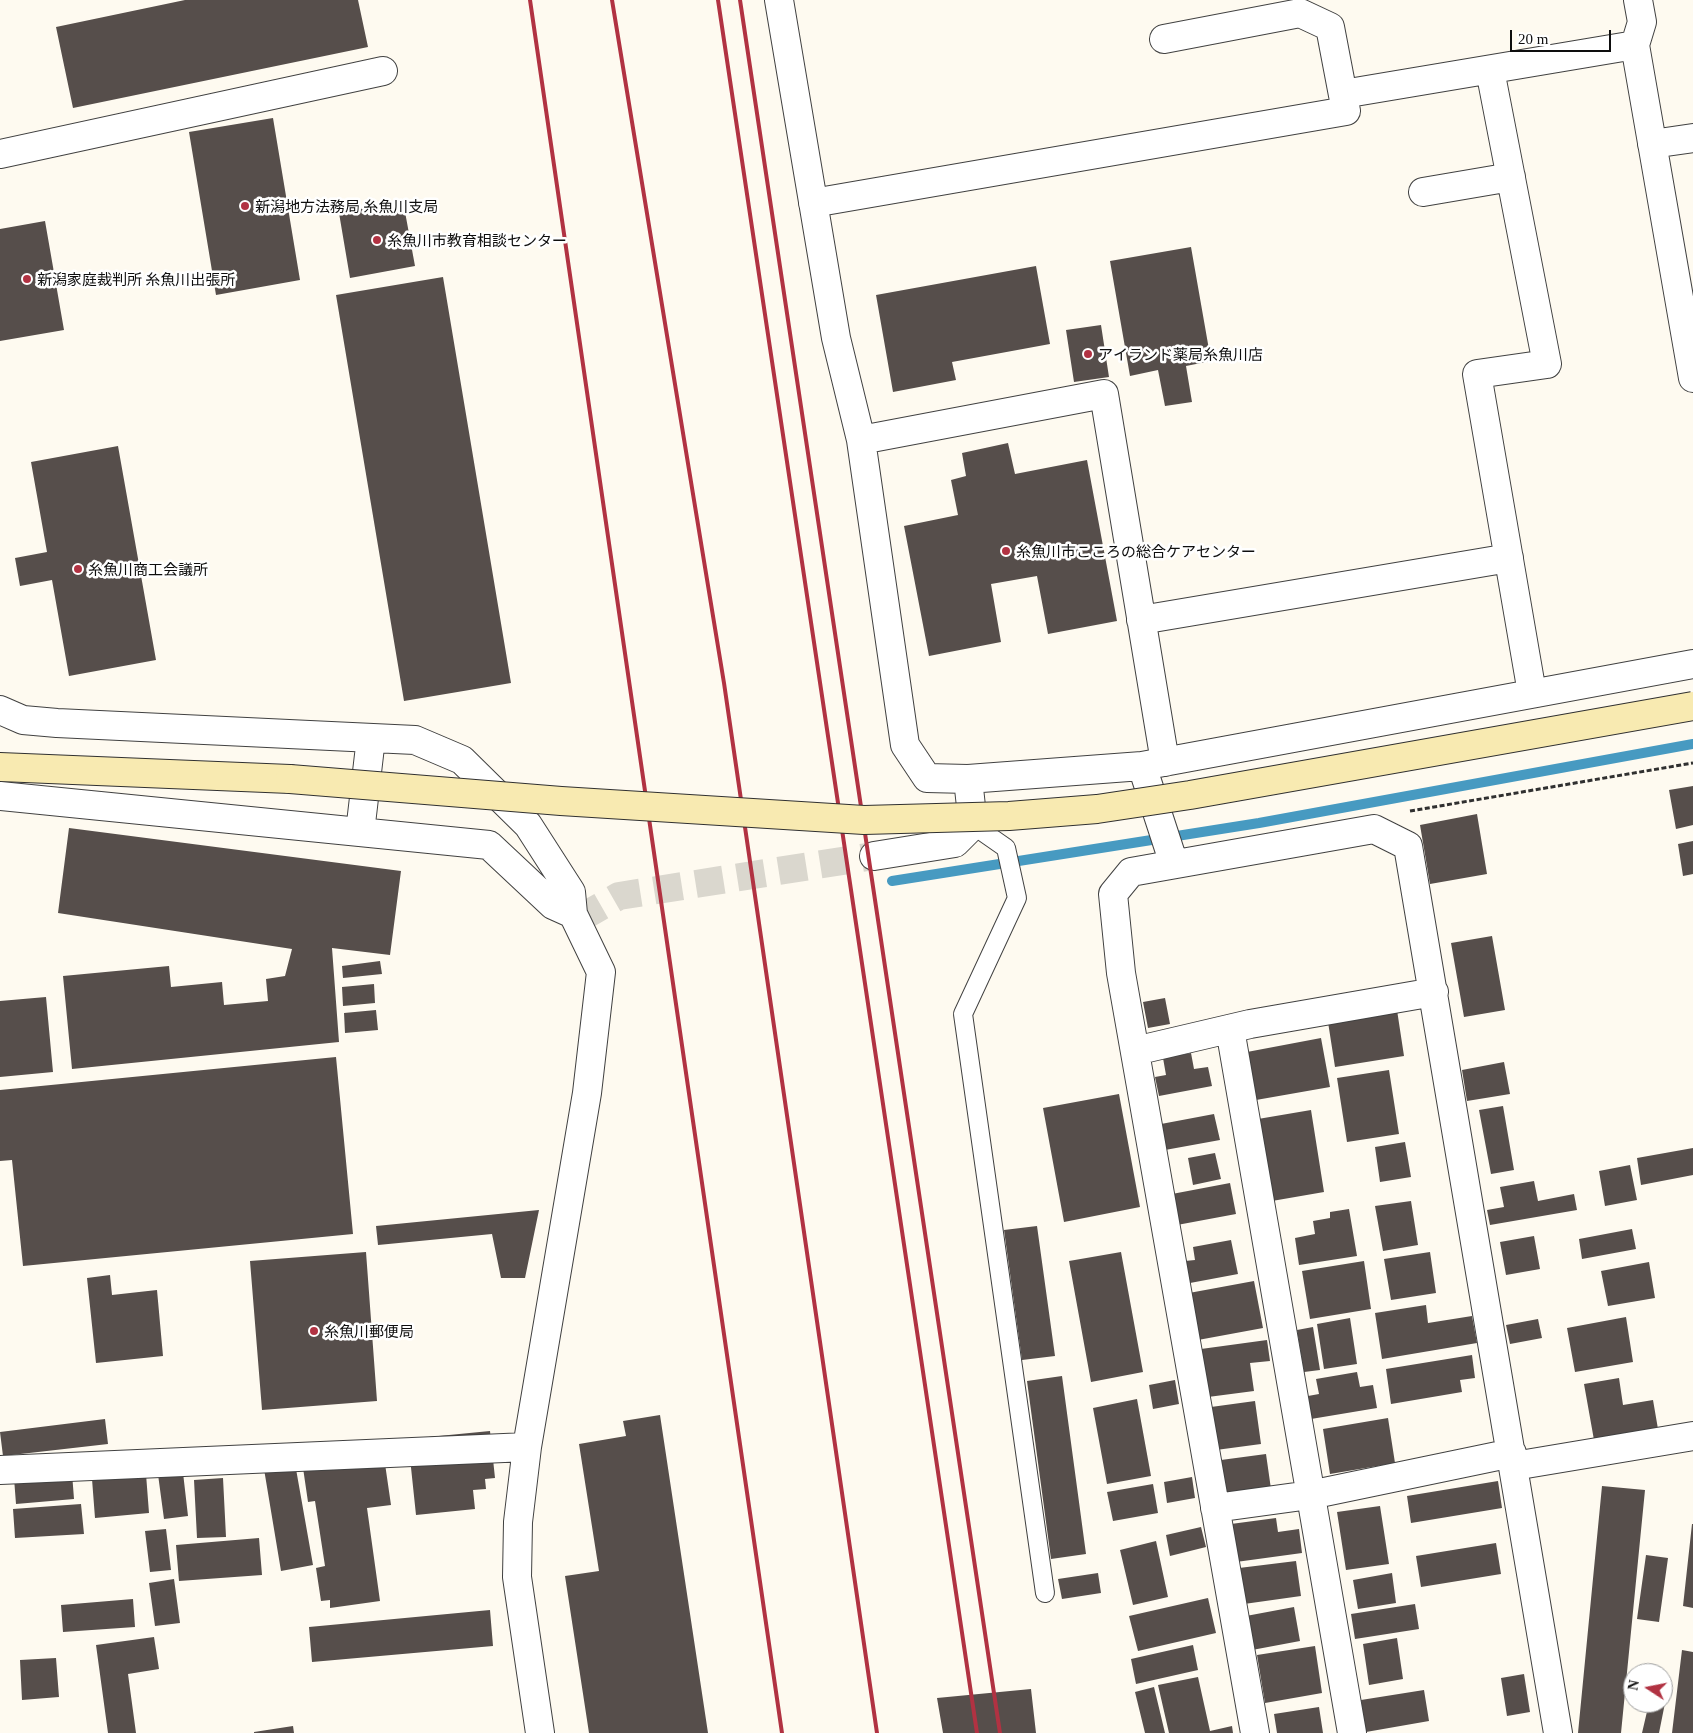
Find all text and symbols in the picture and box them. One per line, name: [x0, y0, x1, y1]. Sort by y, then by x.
scale bar: [1513, 20, 1614, 52]
text: 20 m: [1518, 31, 1548, 47]
place label: 新潟地方法務局 糸魚川支局: [255, 197, 438, 215]
marker: 新潟地方法務局 糸魚川支局: [239, 200, 251, 212]
place label: 糸魚川市教育相談センター: [387, 231, 567, 249]
marker: 糸魚川市教育相談センター: [371, 234, 383, 246]
place label: 新潟家庭裁判所 糸魚川出張所: [37, 270, 235, 288]
marker: 新潟家庭裁判所 糸魚川出張所: [21, 273, 33, 285]
place label: アイランド薬局糸魚川店: [1098, 345, 1263, 363]
marker: アイランド薬局糸魚川店: [1082, 348, 1094, 360]
place label: 糸魚川市こころの総合ケアセンター: [1016, 542, 1256, 560]
marker: 糸魚川市こころの総合ケアセンター: [1000, 545, 1012, 557]
place label: 糸魚川商工会議所: [88, 560, 208, 578]
marker: 糸魚川商工会議所: [72, 563, 84, 575]
place label: 糸魚川郵便局: [324, 1322, 414, 1340]
marker: 糸魚川郵便局: [308, 1325, 320, 1337]
north arrow: [1623, 1663, 1673, 1713]
text: N: [1625, 1679, 1642, 1692]

